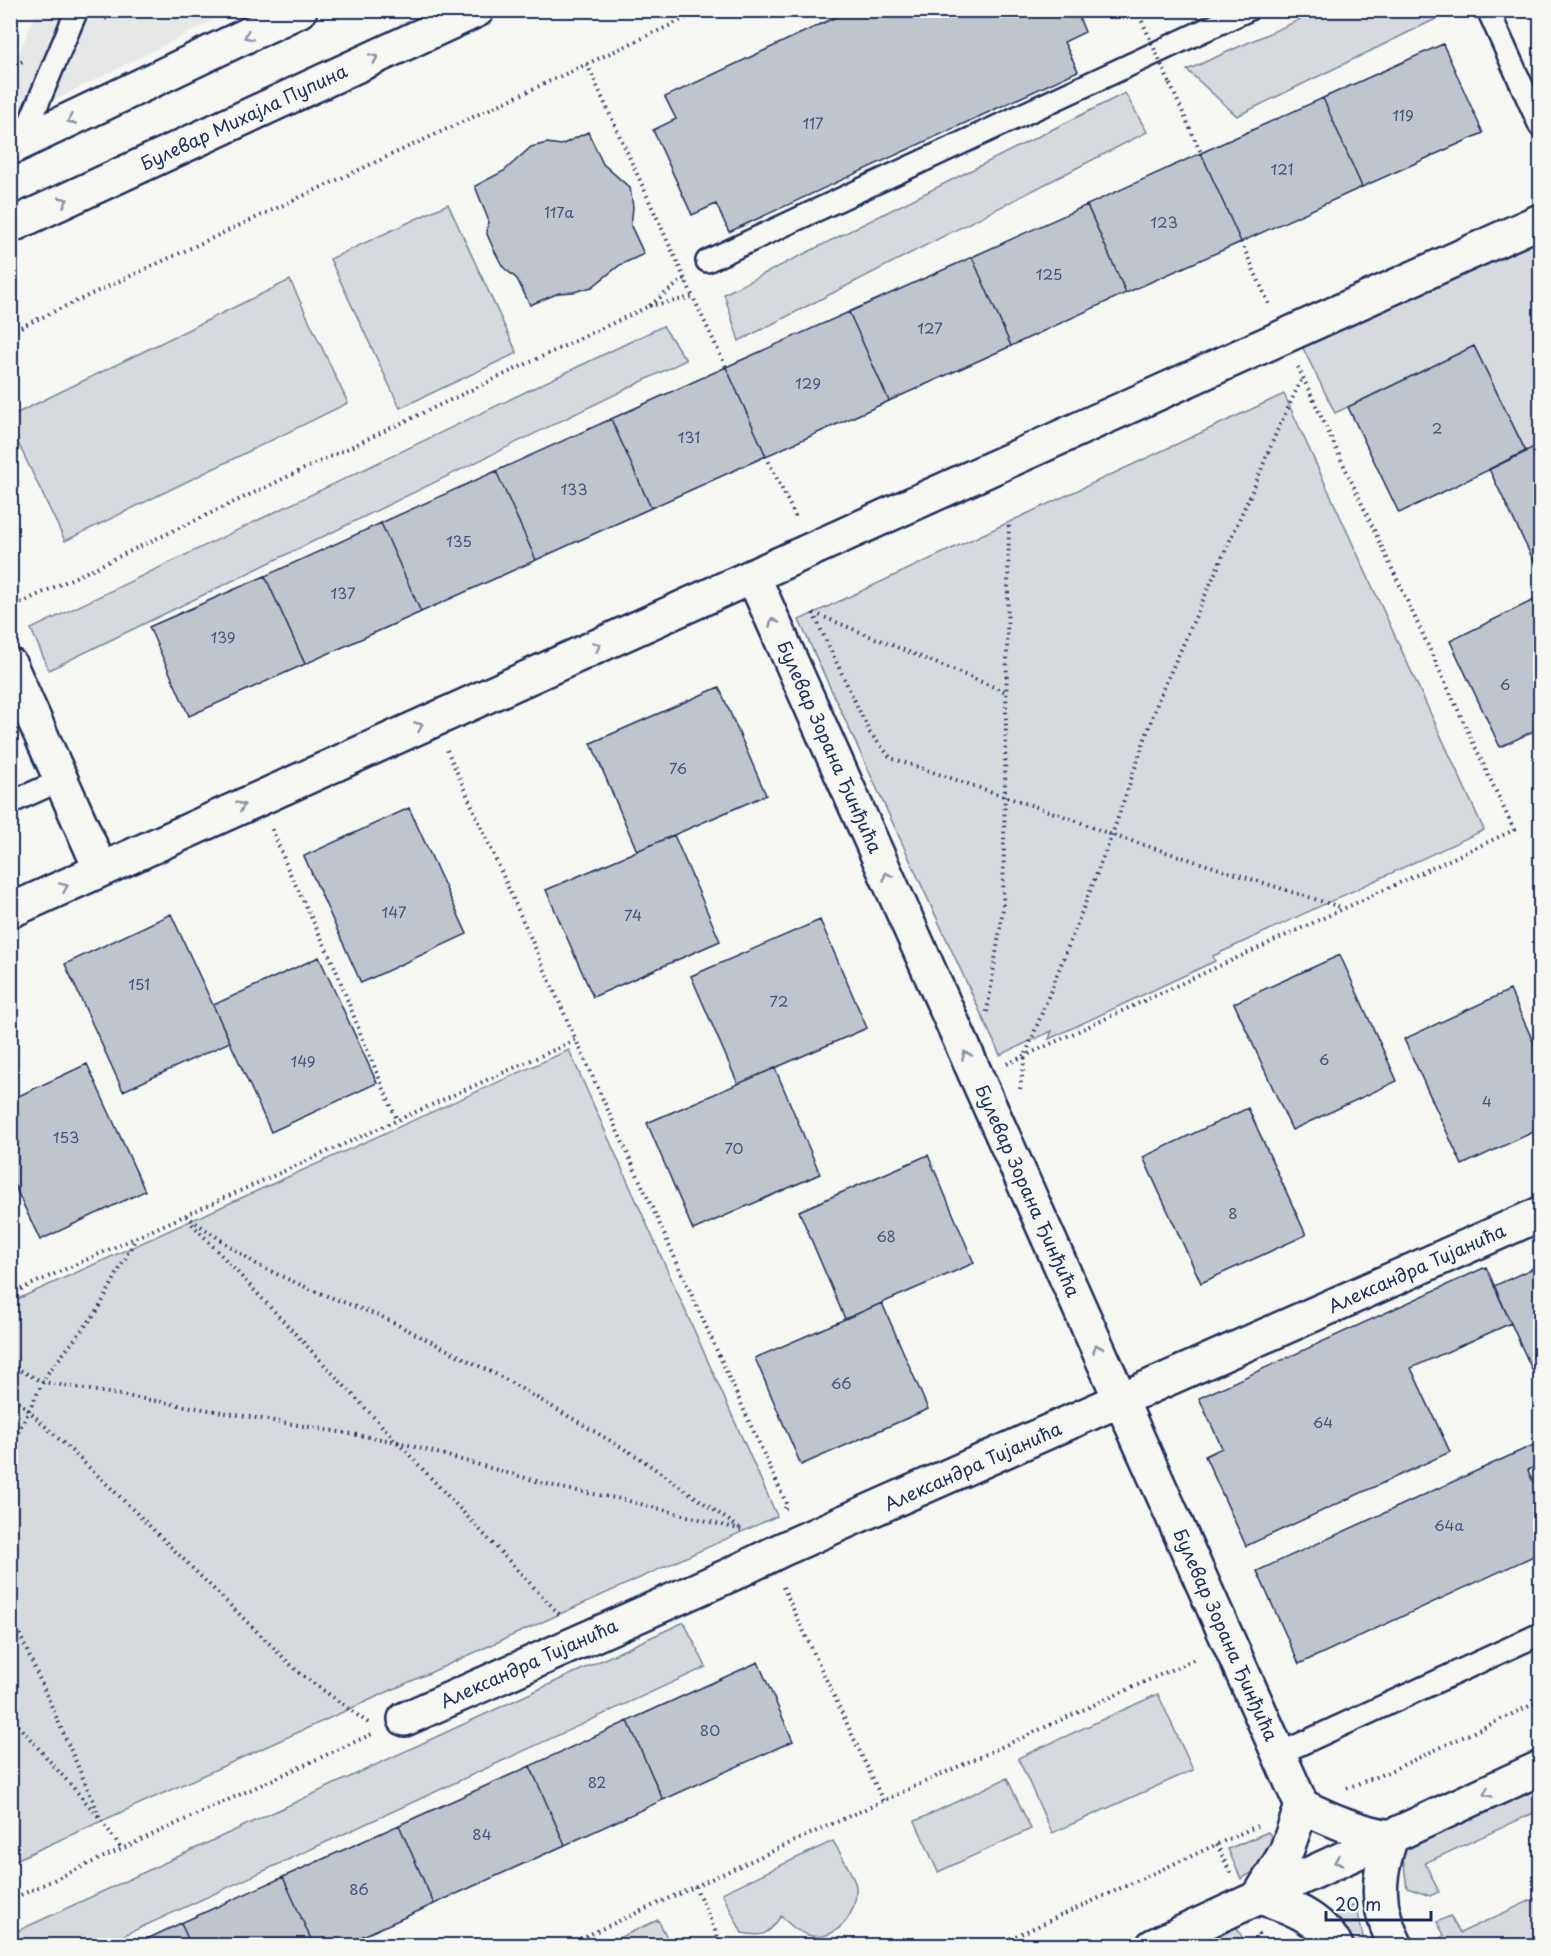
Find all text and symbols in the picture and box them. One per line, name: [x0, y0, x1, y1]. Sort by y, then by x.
one-way arrow: [243, 28, 254, 40]
one-way arrow: [368, 53, 379, 65]
street label: Булевар Михајла Пупина: [135, 56, 352, 177]
house number: 119: [1392, 103, 1414, 126]
house number: 117: [802, 111, 824, 134]
one-way arrow: [67, 112, 78, 124]
house number: 121: [1270, 157, 1294, 180]
one-way arrow: [57, 196, 68, 208]
house number: 117a: [544, 200, 575, 223]
house number: 123: [1150, 210, 1178, 233]
house number: 125: [1036, 262, 1062, 285]
house number: 127: [917, 316, 943, 339]
house number: 129: [795, 371, 821, 394]
house number: 2: [1432, 416, 1442, 439]
house number: 131: [678, 425, 700, 448]
house number: 133: [561, 477, 587, 500]
house number: 135: [446, 529, 472, 552]
house number: 137: [331, 581, 356, 604]
one-way arrow: [768, 617, 780, 628]
house number: 139: [210, 625, 236, 648]
street label: Булевар Зорана Ђинђића: [771, 636, 890, 858]
one-way arrow: [591, 642, 602, 654]
house number: 6: [1500, 672, 1510, 695]
one-way arrow: [413, 722, 424, 734]
house number: 76: [669, 756, 687, 779]
one-way arrow: [235, 802, 246, 814]
one-way arrow: [882, 872, 894, 883]
one-way arrow: [57, 882, 68, 894]
house number: 147: [382, 900, 407, 923]
house number: 74: [624, 903, 642, 926]
house number: 151: [128, 972, 150, 995]
house number: 72: [770, 989, 788, 1012]
house number: 6: [1319, 1047, 1329, 1070]
house number: 149: [290, 1049, 316, 1072]
one-way arrow: [961, 1050, 973, 1061]
street label: Булевар Зорана Ђинђића: [969, 1080, 1088, 1302]
house number: 4: [1482, 1089, 1492, 1112]
house number: 153: [53, 1125, 79, 1148]
house number: 70: [724, 1136, 744, 1159]
house number: 8: [1228, 1201, 1238, 1224]
street label: Александра Тијанића: [1323, 1216, 1510, 1319]
house number: 68: [876, 1224, 896, 1247]
one-way arrow: [1092, 1343, 1104, 1354]
house number: 66: [831, 1371, 851, 1394]
house number: 64: [1313, 1410, 1333, 1433]
street label: Александра Тијанића: [879, 1414, 1066, 1517]
house number: 64a: [1434, 1513, 1465, 1536]
street label: Булевар Зорана Ђинђића: [1167, 1524, 1286, 1746]
street label: Александра Тијанића: [435, 1611, 622, 1714]
house number: 80: [700, 1718, 720, 1741]
house number: 82: [588, 1770, 606, 1793]
one-way arrow: [1483, 1785, 1494, 1797]
house number: 84: [472, 1822, 492, 1845]
one-way arrow: [1333, 1854, 1344, 1866]
house number: 86: [349, 1877, 369, 1900]
scale bar: [1326, 1884, 1431, 1922]
text: 20 m: [1335, 1890, 1381, 1917]

